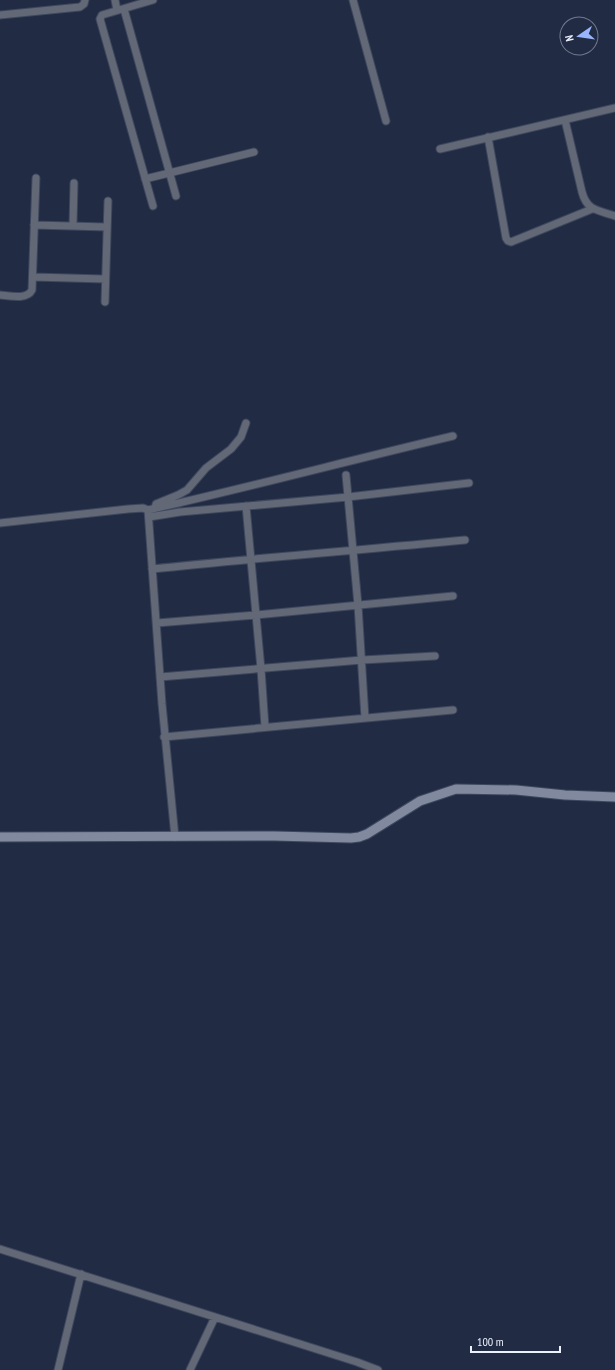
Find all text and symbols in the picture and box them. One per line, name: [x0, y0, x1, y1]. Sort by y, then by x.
north arrow: [559, 16, 599, 56]
text: N: [562, 34, 577, 43]
scale bar: [471, 1328, 560, 1354]
text: 100 m: [477, 1334, 504, 1349]

